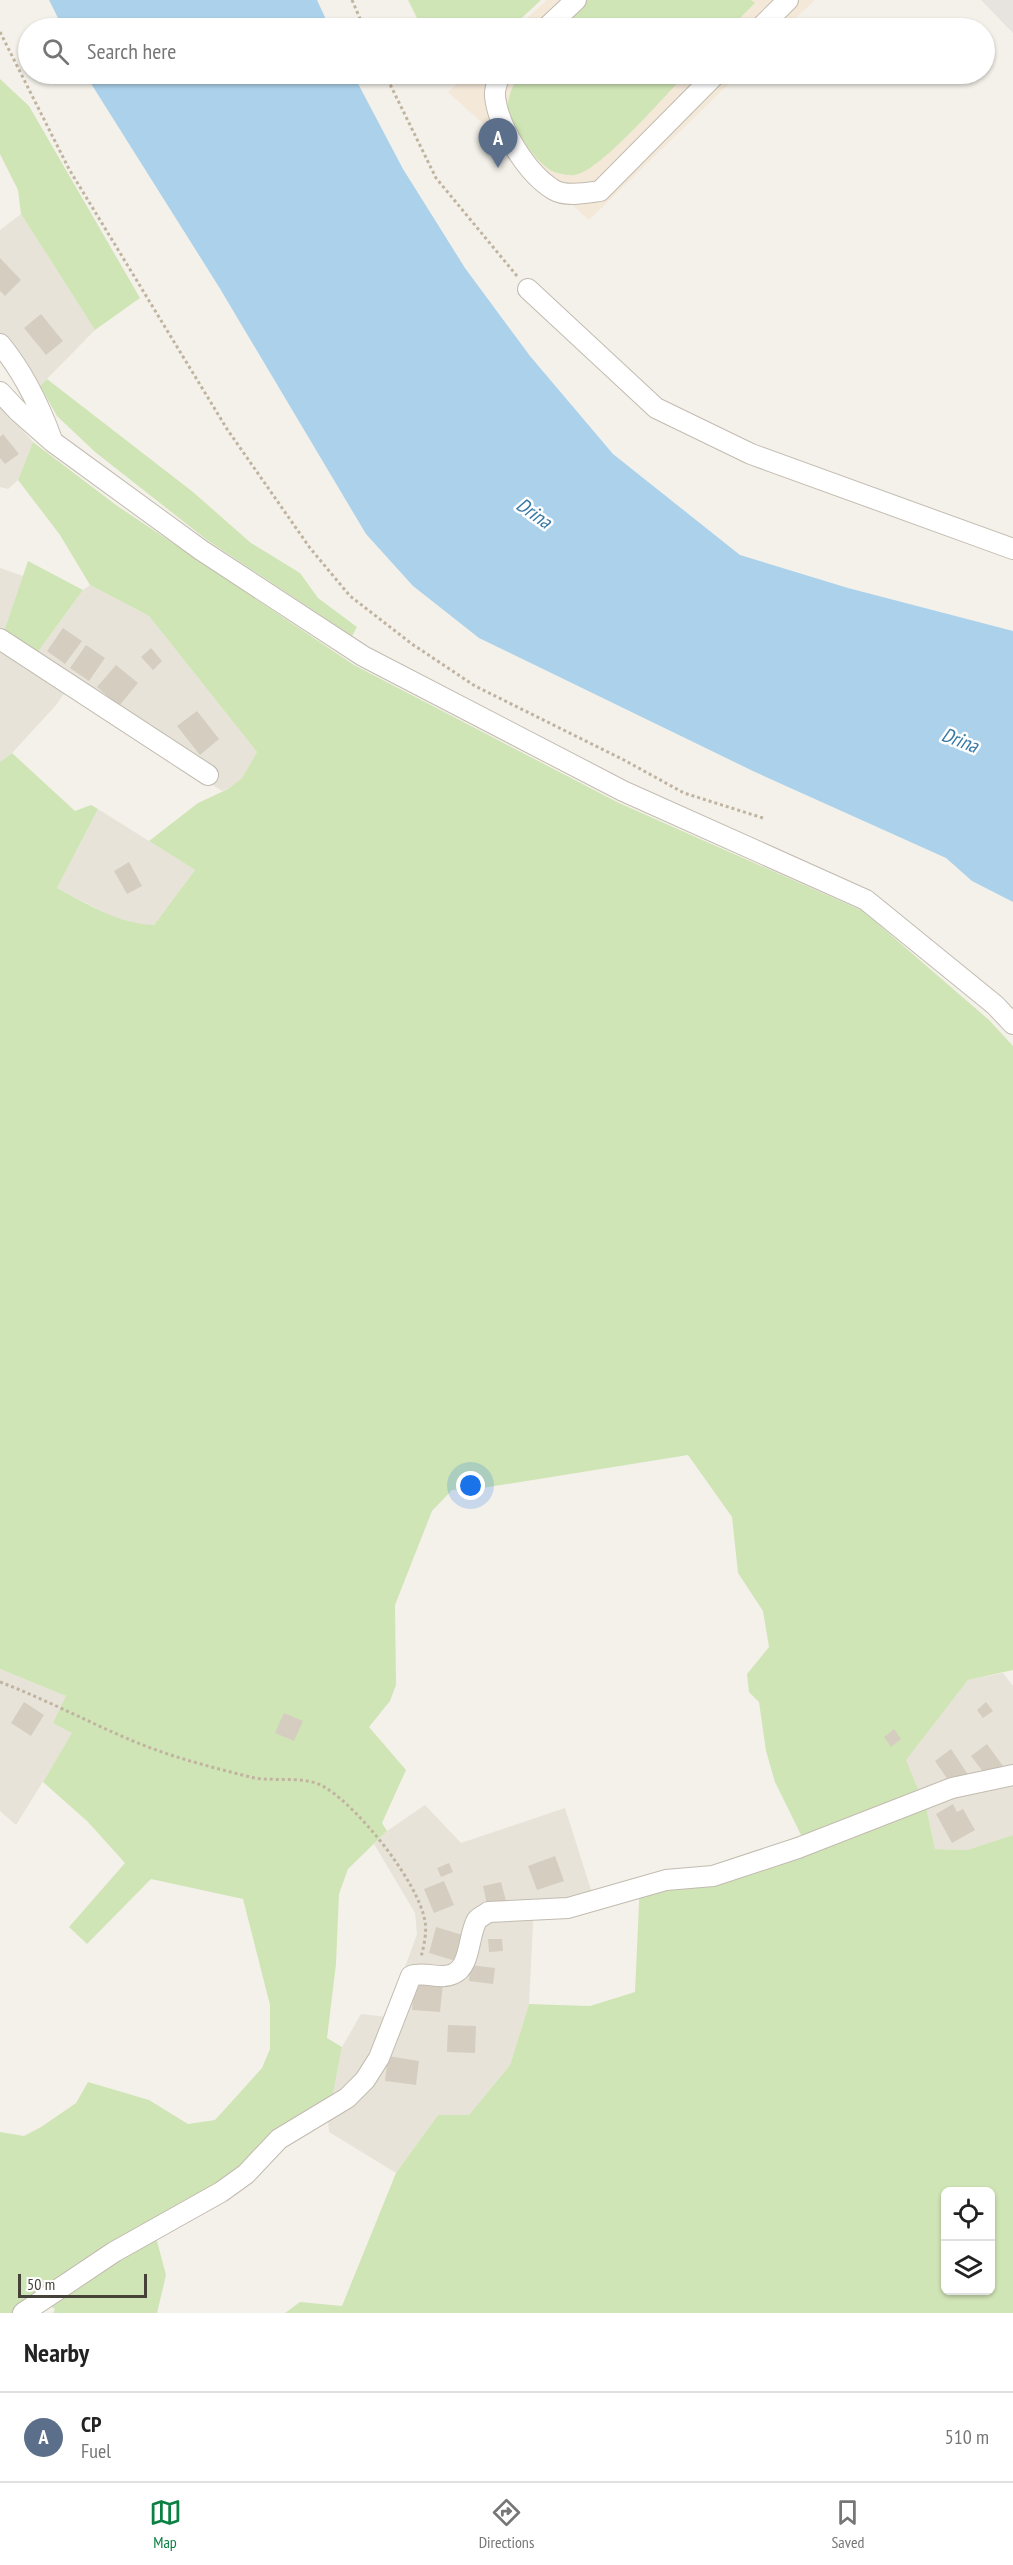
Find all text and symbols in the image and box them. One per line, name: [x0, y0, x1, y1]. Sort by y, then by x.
search box: [18, 18, 995, 84]
icon: search: [39, 35, 72, 68]
text: Search here: [87, 37, 176, 65]
pin: A: [478, 118, 518, 168]
water label: Drina: [511, 492, 557, 535]
water label: Drina: [938, 721, 983, 759]
your location: [456, 1471, 485, 1500]
map controls: [941, 2187, 995, 2295]
button: locate: [941, 2187, 995, 2241]
button: layers: [941, 2241, 995, 2295]
scale bar: [18, 2271, 147, 2298]
text: 50 m: [27, 2274, 55, 2294]
text: Nearby: [24, 2336, 89, 2369]
text: CP: [81, 2410, 102, 2438]
text: A: [38, 2424, 49, 2450]
text: 510 m: [945, 2424, 989, 2450]
text: Fuel: [81, 2438, 111, 2464]
tab: Map: [149, 2496, 182, 2552]
tab: Directions: [479, 2496, 534, 2552]
tab: Saved: [831, 2496, 864, 2552]

